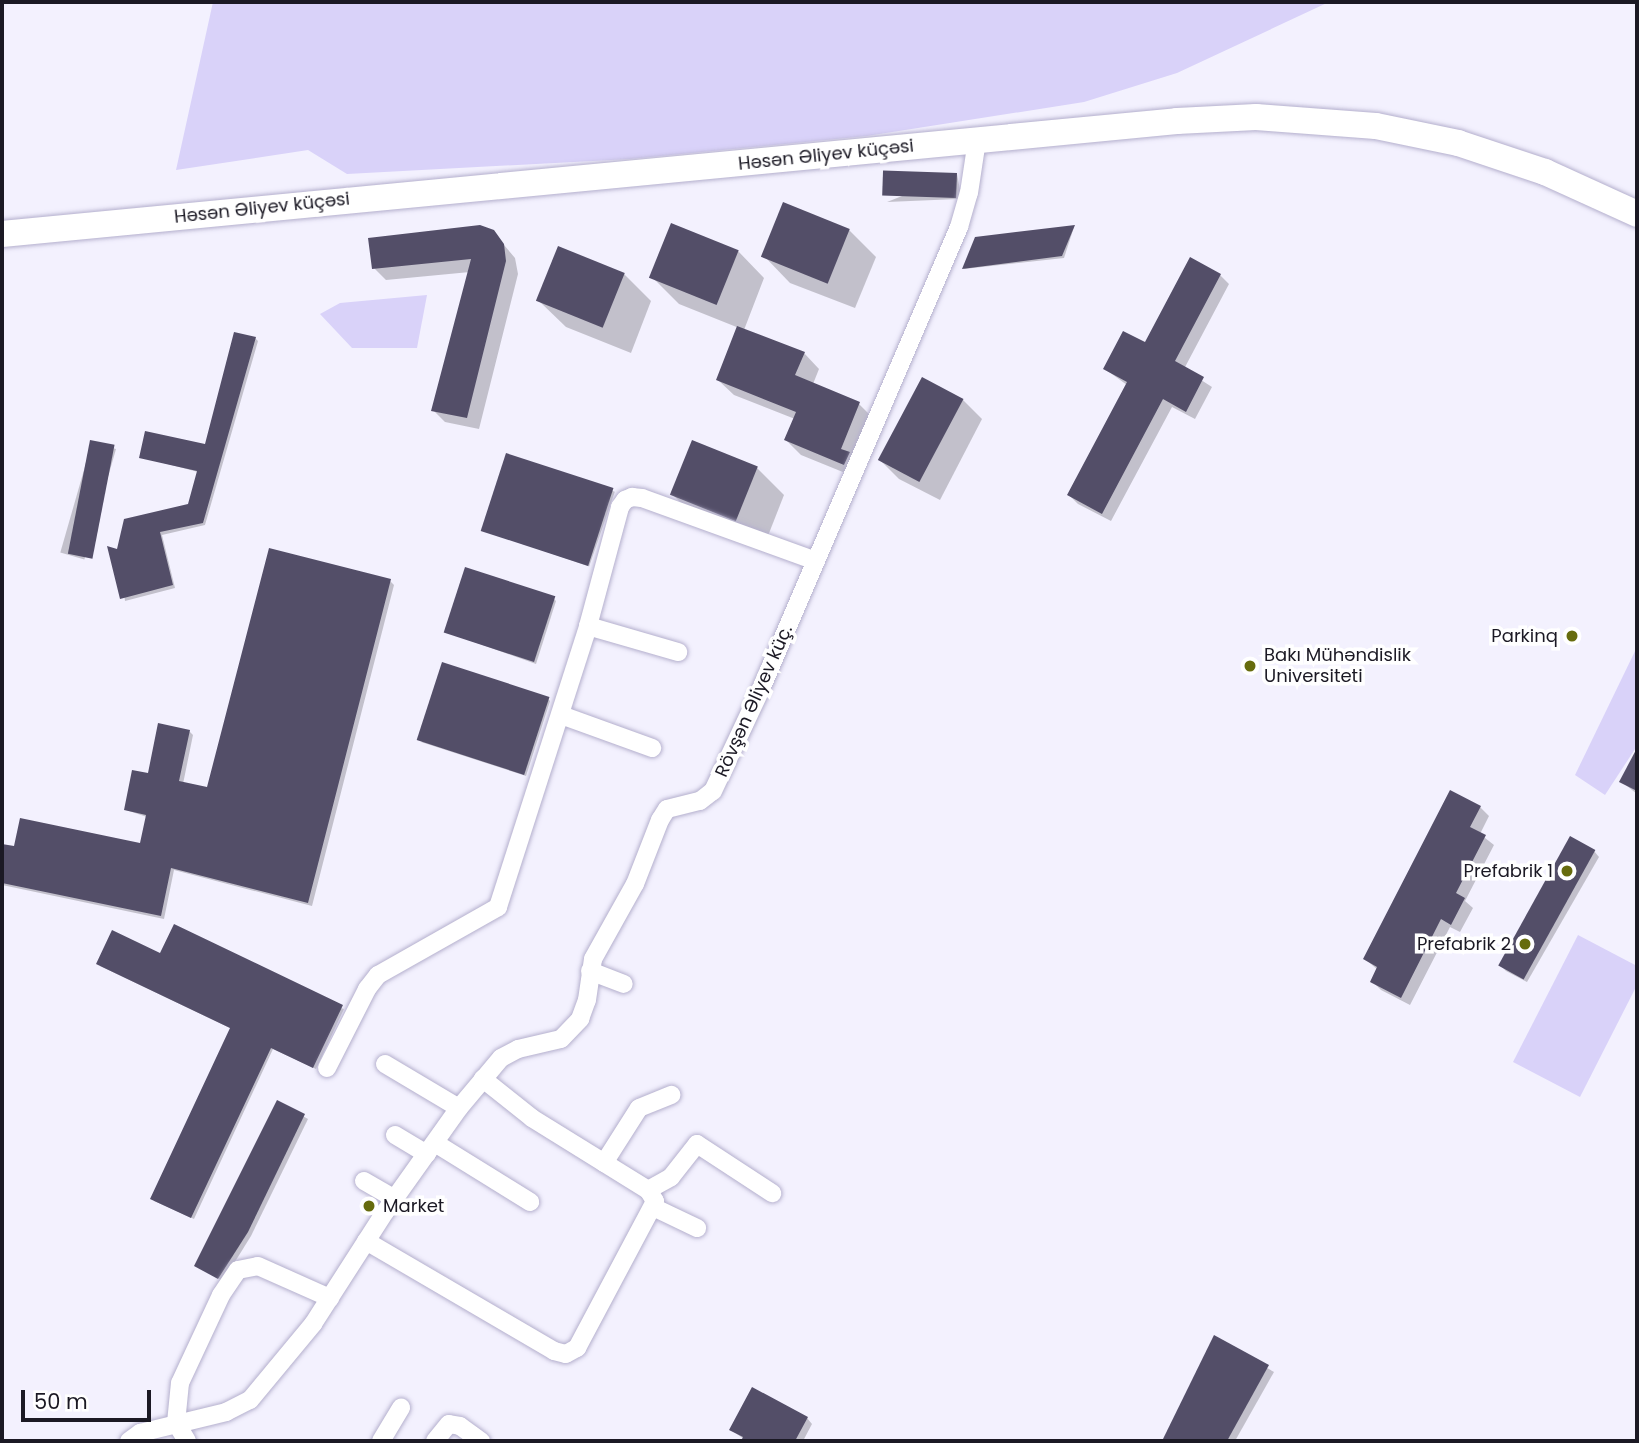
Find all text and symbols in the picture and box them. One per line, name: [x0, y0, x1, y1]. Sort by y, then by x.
street label: Həsən Əliyev küçəsi: [737, 135, 915, 175]
street label: Həsən Əliyev küçəsi: [173, 188, 351, 228]
street label: Rövşən Əliyev küç.: [711, 622, 797, 780]
place label: Parkinq: [1491, 625, 1558, 647]
marker: Parkinq: [1564, 628, 1580, 644]
place label: Bakı Mühəndislik Universiteti: [1264, 645, 1411, 688]
marker: Bakı Mühəndislik Universiteti: [1242, 658, 1258, 674]
place label: Prefabrik 1: [1463, 860, 1553, 882]
marker: Prefabrik 1: [1559, 863, 1575, 879]
place label: Prefabrik 2: [1417, 933, 1511, 955]
marker: Prefabrik 2: [1517, 936, 1533, 952]
place label: Market: [383, 1195, 444, 1217]
marker: Market: [361, 1198, 377, 1214]
scale bar: [24, 1376, 154, 1420]
text: 50 m: [34, 1387, 88, 1416]

